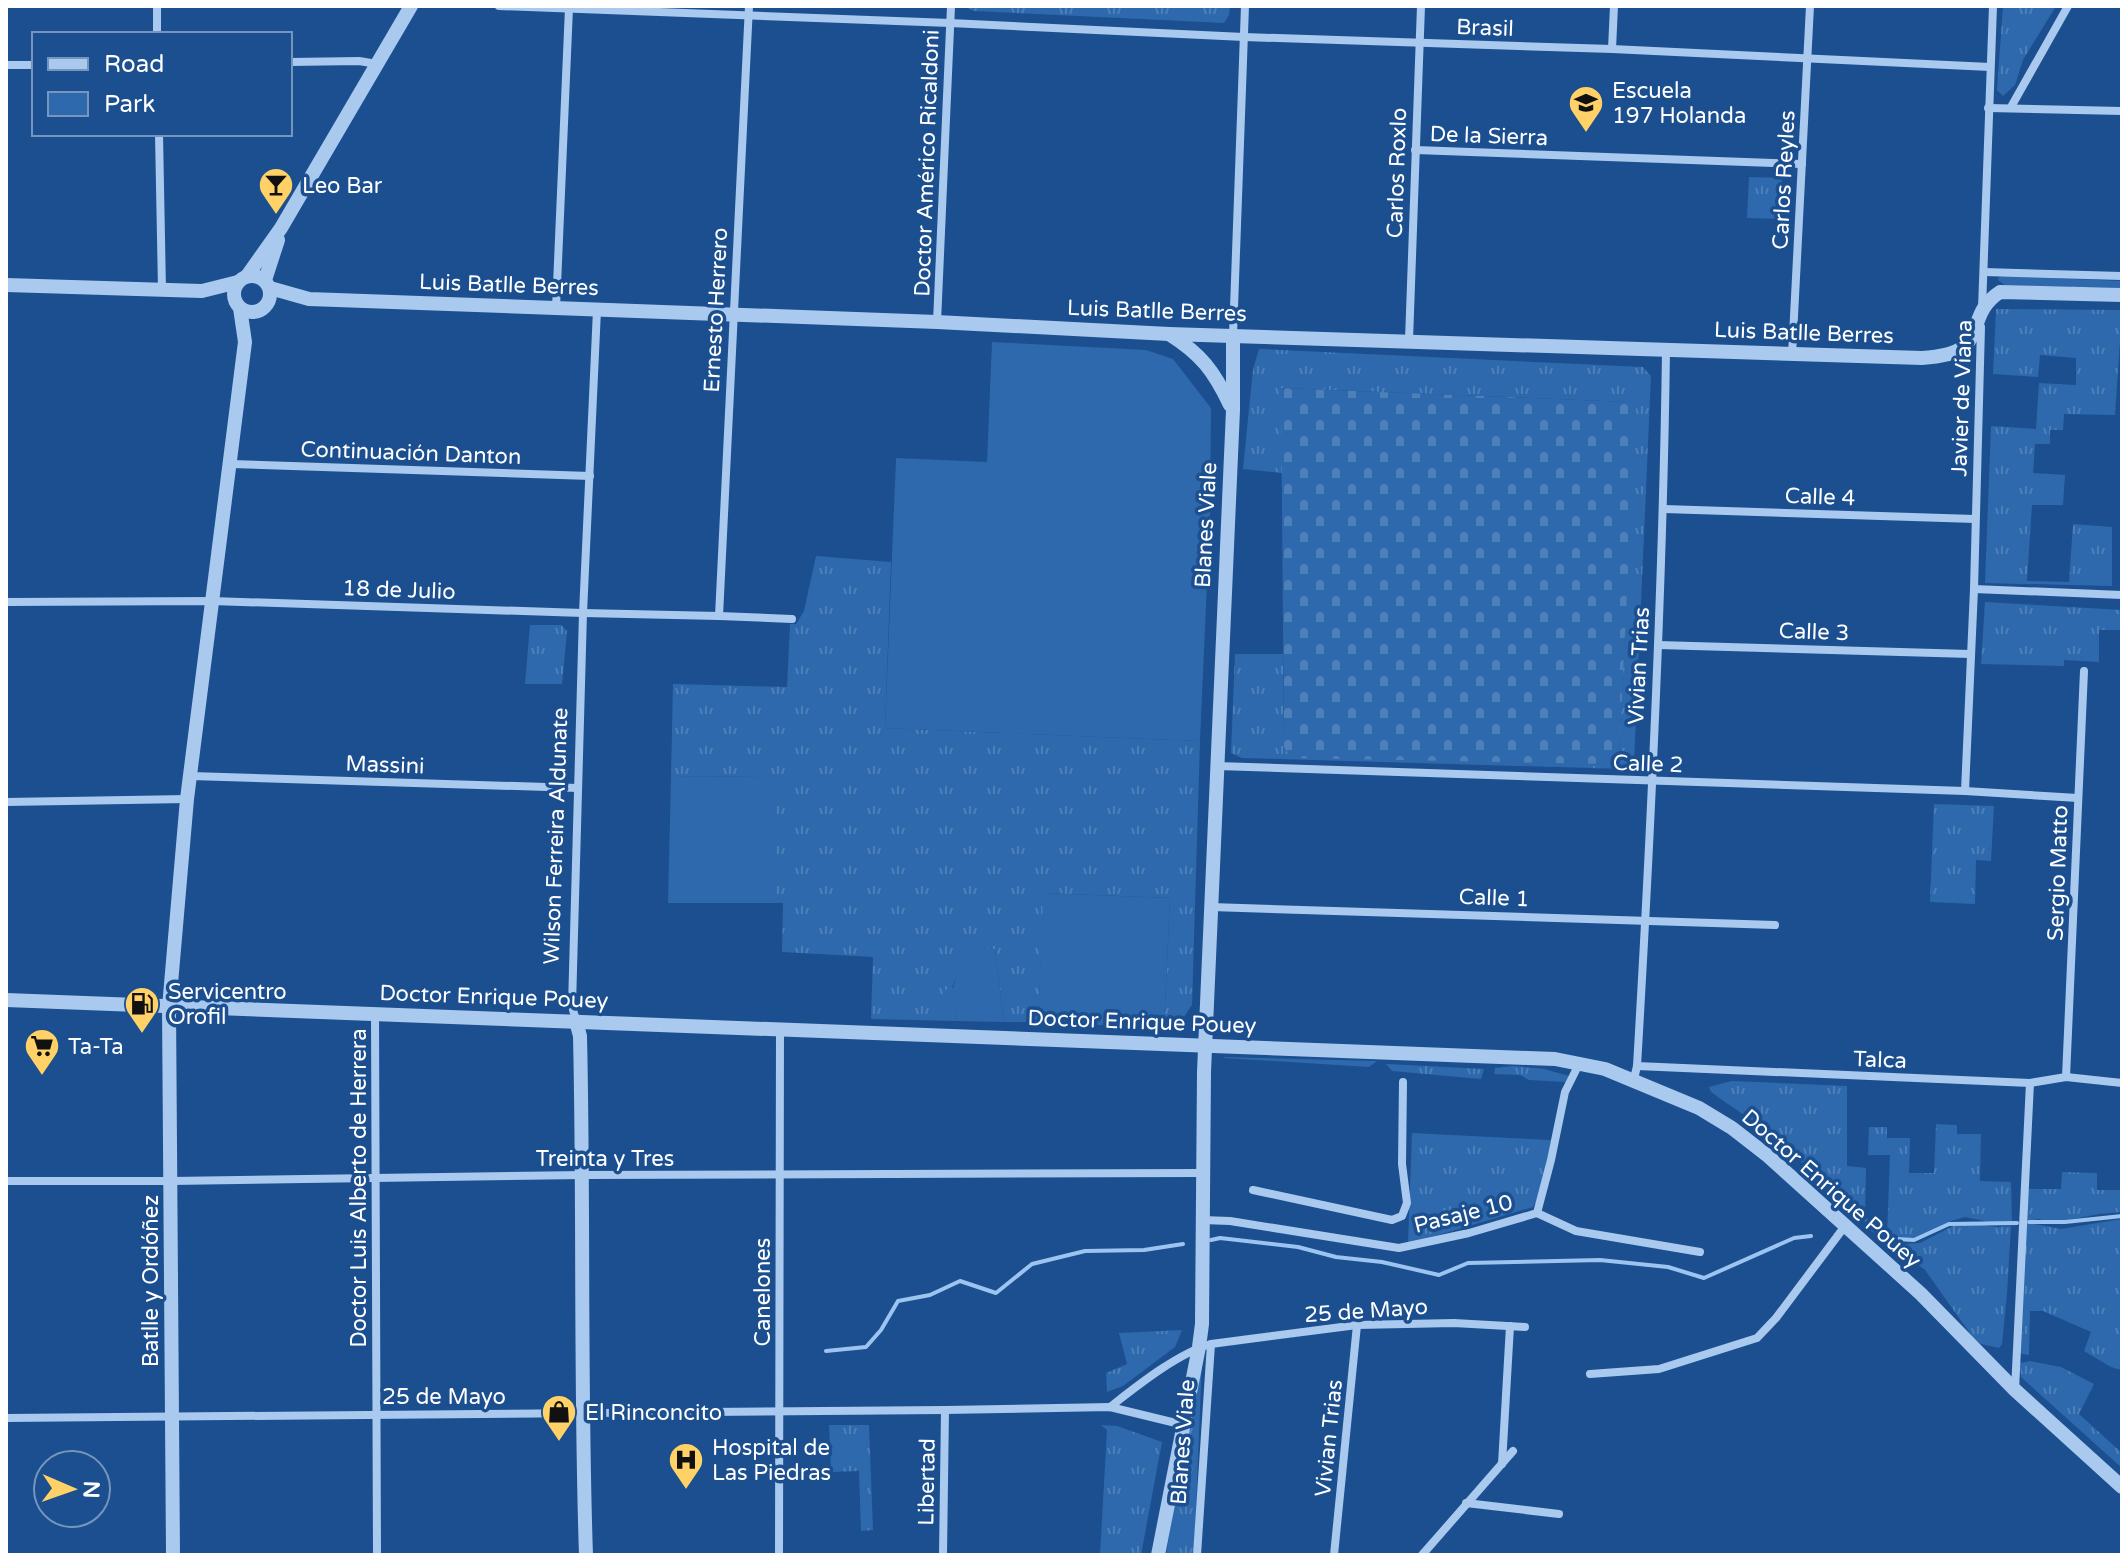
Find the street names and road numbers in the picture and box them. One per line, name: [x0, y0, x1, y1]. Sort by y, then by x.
street label: Brasil: [1456, 14, 1514, 42]
street label: Doctor Américo Ricaldoni: [909, 29, 945, 297]
street label: Carlos Roxlo: [1382, 107, 1412, 239]
street label: Carlos Reyles: [1767, 110, 1801, 250]
street label: De la Sierra: [1429, 121, 1549, 151]
street label: Ernesto Herrero: [699, 227, 733, 393]
street label: Luis Batlle Berres: [419, 269, 599, 301]
street label: Luis Batlle Berres: [1067, 295, 1247, 327]
street label: Luis Batlle Berres: [1714, 317, 1894, 349]
street label: Javier de Viana: [1946, 319, 1978, 477]
street label: Continuación Danton: [300, 436, 522, 470]
street label: Blanes Viale: [1190, 462, 1222, 589]
street label: Calle 4: [1784, 483, 1856, 511]
street label: 18 de Julio: [342, 575, 456, 605]
street label: Vivian Trias: [1623, 606, 1655, 726]
street label: Calle 3: [1778, 618, 1850, 646]
street label: Wilson Ferreira Aldunate: [539, 707, 573, 965]
street label: Calle 2: [1612, 750, 1684, 778]
street label: Massini: [345, 751, 425, 779]
street label: Sergio Matto: [2043, 805, 2073, 941]
street label: Calle 1: [1458, 884, 1530, 912]
street label: Doctor Enrique Pouey: [379, 980, 609, 1014]
street label: Doctor Enrique Pouey: [1027, 1005, 1257, 1039]
street label: Doctor Luis Alberto de Herrera: [346, 1028, 372, 1348]
street label: Talca: [1853, 1046, 1907, 1074]
street label: Doctor Enrique Pouey: [1736, 1104, 1926, 1274]
street label: Treinta y Tres: [536, 1146, 674, 1172]
street label: Pasaje 10: [1411, 1189, 1515, 1239]
street label: Batlle y Ordóñez: [138, 1195, 164, 1367]
street label: Canelones: [750, 1238, 776, 1346]
street label: 25 de Mayo: [1303, 1294, 1429, 1328]
street label: Blanes Viale: [1166, 1378, 1200, 1506]
street label: Vivian Trias: [1310, 1378, 1348, 1498]
street label: 25 de Mayo: [382, 1384, 506, 1410]
street label: Libertad: [913, 1438, 941, 1526]

